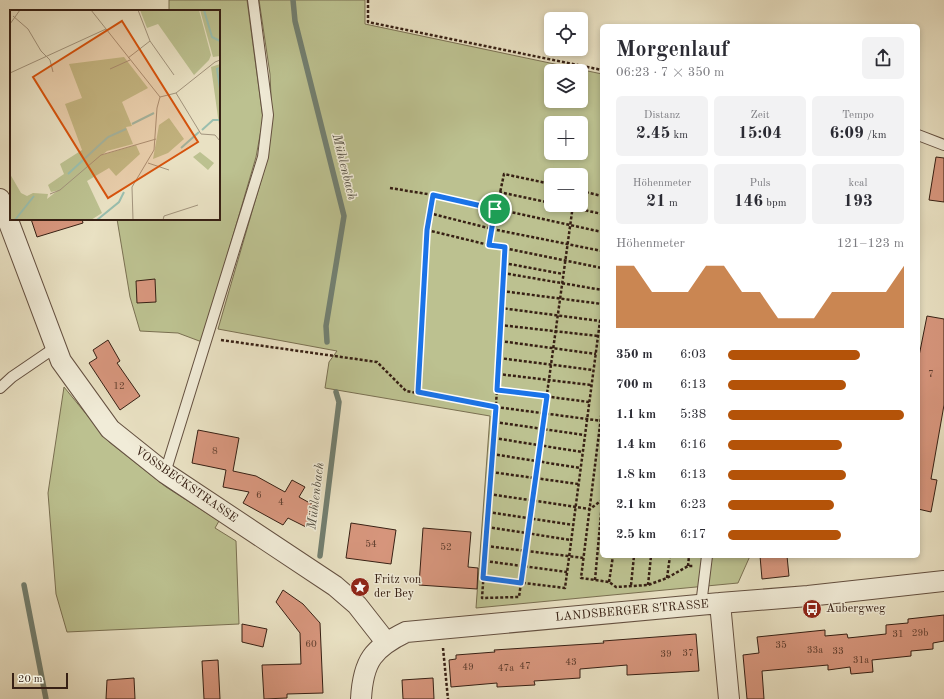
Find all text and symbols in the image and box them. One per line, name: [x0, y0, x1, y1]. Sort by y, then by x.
inset map: [10, 10, 220, 220]
map controls: [544, 12, 588, 212]
button: locate: [544, 12, 588, 56]
button: share: [862, 37, 904, 79]
text: Morgenlauf: [616, 39, 729, 61]
button: layers: [544, 64, 588, 108]
text: 06:23 · 7 × 350 m: [616, 66, 724, 79]
text: Distanz: [644, 110, 680, 121]
text: Zeit: [750, 110, 770, 121]
text: Tempo: [842, 110, 874, 121]
button: +: [544, 116, 588, 160]
text: 2.45: [636, 125, 670, 142]
text: 15:04: [738, 125, 782, 142]
text: 6:09: [830, 125, 864, 142]
text: km: [670, 130, 688, 141]
text: /km: [864, 130, 886, 141]
water label: Mühlenbach: [329, 132, 359, 202]
button: −: [544, 168, 588, 212]
text: Höhenmeter: [633, 178, 691, 189]
text: Puls: [749, 178, 771, 189]
text: kcal: [849, 178, 867, 189]
pin: [478, 192, 512, 226]
text: 21: [646, 193, 666, 210]
text: 146: [734, 193, 763, 210]
text: 193: [843, 193, 873, 210]
icon: arrive: [484, 198, 506, 220]
text: m: [666, 198, 678, 209]
text: bpm: [763, 198, 786, 209]
text: Höhenmeter: [616, 237, 685, 250]
text: 121–123 m: [837, 237, 904, 250]
text: 350 m: [616, 348, 653, 361]
text: 6:03: [680, 348, 706, 361]
house number: 7: [928, 369, 934, 379]
text: 700 m: [616, 378, 653, 391]
text: 6:13: [680, 378, 706, 391]
house number: 12: [113, 381, 125, 391]
text: 1.1 km: [616, 408, 656, 421]
text: 5:38: [680, 408, 706, 421]
text: 1.4 km: [616, 438, 656, 451]
text: 6:16: [680, 438, 706, 451]
street label: VOSSBECKSTRASSE: [132, 445, 240, 525]
house number: 8: [212, 446, 218, 456]
water label: Mühlenbach: [305, 461, 327, 531]
text: 1.8 km: [616, 468, 656, 481]
text: 6:13: [680, 468, 706, 481]
house number: 6: [256, 490, 262, 500]
house number: 4: [278, 497, 284, 507]
text: 2.1 km: [616, 498, 656, 511]
text: 6:23: [680, 498, 706, 511]
text: 2.5 km: [616, 528, 656, 541]
text: 6:17: [680, 528, 706, 541]
house number: 54: [365, 539, 377, 549]
house number: 52: [440, 542, 452, 552]
place label: Fritz von der Bey: [374, 574, 422, 600]
place icon: Fritz von der Bey: [349, 576, 371, 598]
street label: LANDSBERGER STRASSE: [555, 598, 709, 624]
bus stop icon: Aubergweg: [801, 598, 823, 620]
place label: Aubergweg: [826, 603, 886, 615]
house number: 29b: [912, 628, 928, 638]
house number: 31: [892, 629, 904, 639]
house number: 60: [305, 639, 317, 649]
house number: 35: [775, 640, 787, 650]
house number: 33a: [807, 645, 823, 655]
house number: 33: [832, 646, 844, 656]
house number: 37: [682, 648, 694, 658]
house number: 39: [660, 649, 672, 659]
house number: 31a: [853, 655, 869, 665]
house number: 43: [565, 657, 577, 667]
house number: 47: [519, 661, 531, 671]
house number: 49: [462, 662, 474, 672]
house number: 47a: [498, 663, 514, 673]
scale bar: [12, 671, 68, 690]
text: 20 m: [18, 674, 43, 685]

